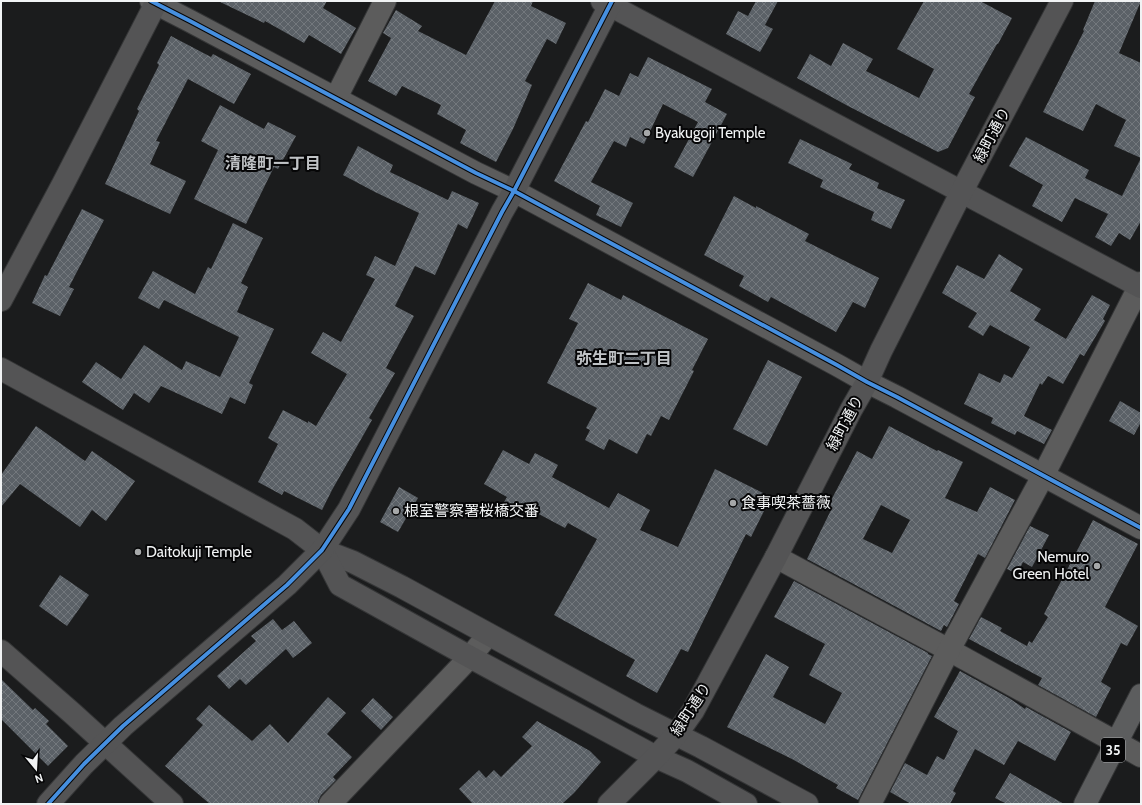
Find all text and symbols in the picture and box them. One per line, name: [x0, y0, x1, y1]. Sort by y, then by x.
street label: 緑町通り: [970, 104, 1014, 166]
place label: Byakugoji Temple: [655, 124, 766, 142]
marker: Byakugoji Temple: [642, 128, 652, 138]
district label: 清隆町一丁目: [225, 154, 321, 173]
district label: 弥生町二丁目: [576, 349, 672, 368]
street label: 緑町通り: [823, 392, 867, 454]
place label: 食事喫茶薔薇: [741, 494, 831, 512]
marker: 食事喫茶薔薇: [728, 498, 738, 508]
place label: 根室警察署桜橋交番: [404, 502, 539, 520]
marker: 根室警察署桜橋交番: [391, 506, 401, 516]
place label: Daitokuji Temple: [146, 543, 252, 561]
marker: Daitokuji Temple: [133, 547, 143, 557]
place label: Nemuro Green Hotel: [1013, 548, 1089, 583]
marker: Nemuro Green Hotel: [1092, 561, 1102, 571]
street label: 緑町通り: [667, 679, 715, 739]
road number: 35: [1101, 738, 1125, 762]
north arrow: [16, 749, 56, 789]
text: N: [33, 771, 45, 786]

